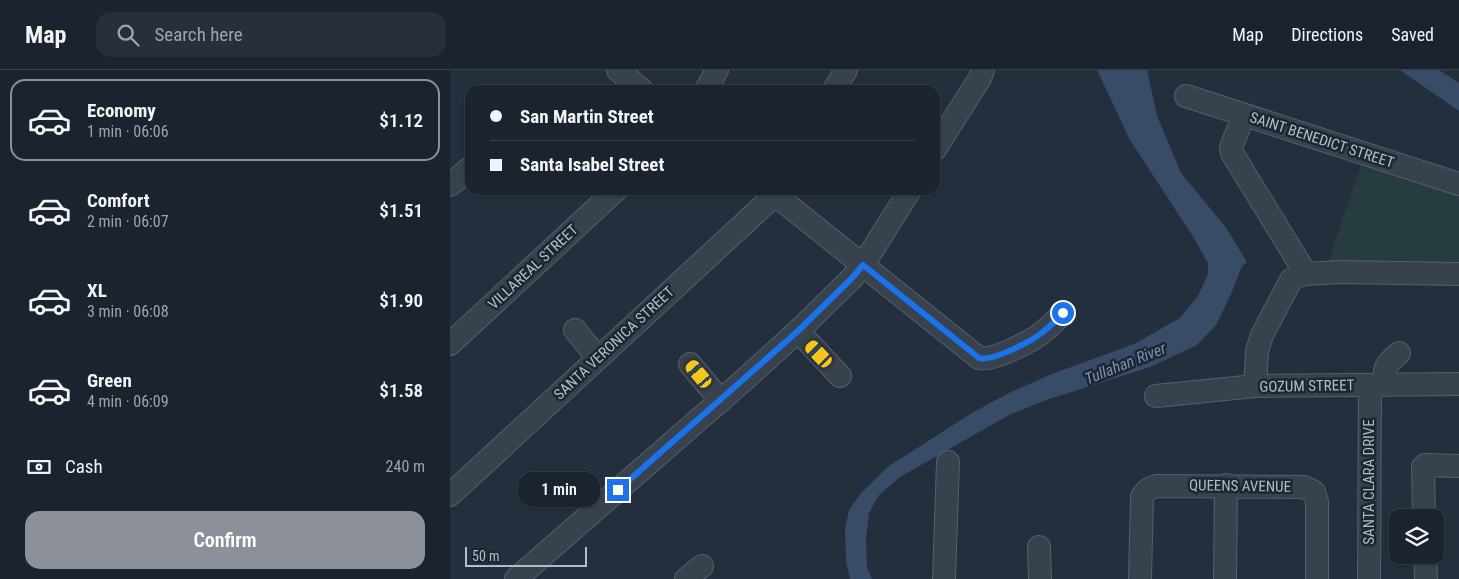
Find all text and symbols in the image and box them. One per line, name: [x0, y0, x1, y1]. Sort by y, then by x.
search box: [96, 12, 446, 57]
text: Map: [25, 21, 66, 49]
icon: search: [114, 21, 142, 49]
text: Search here: [154, 23, 243, 46]
text: Map: [1232, 24, 1263, 45]
text: Directions: [1291, 24, 1363, 45]
text: Saved: [1391, 24, 1434, 45]
icon: car: [27, 98, 72, 143]
text: Economy: [87, 99, 156, 122]
text: San Martin Street: [520, 105, 654, 128]
street label: SAINT BENEDICT STREET: [1248, 108, 1397, 172]
text: $1.12: [379, 109, 423, 132]
text: 1 min · 06:06: [87, 122, 169, 141]
text: Santa Isabel Street: [520, 153, 664, 176]
icon: car: [27, 188, 72, 233]
text: Comfort: [87, 189, 150, 212]
text: $1.51: [379, 199, 423, 222]
text: 2 min · 06:07: [87, 212, 169, 231]
street label: VILLAREAL STREET: [484, 221, 582, 313]
icon: car: [27, 278, 72, 323]
text: XL: [87, 279, 107, 302]
street label: SANTA VERONICA STREET: [550, 283, 678, 403]
text: $1.90: [379, 289, 423, 312]
text: 3 min · 06:08: [87, 302, 169, 321]
route start: [1052, 302, 1074, 324]
car: [803, 338, 834, 370]
water label: Tullahan River: [1082, 338, 1170, 388]
car: [683, 358, 714, 390]
icon: car: [27, 368, 72, 413]
text: Green: [87, 369, 132, 392]
street label: GOZUM STREET: [1259, 376, 1355, 396]
text: $1.58: [379, 379, 423, 402]
text: 4 min · 06:09: [87, 392, 169, 411]
street label: SANTA CLARA DRIVE: [1360, 419, 1378, 545]
icon: cash: [25, 453, 53, 481]
text: Cash: [65, 455, 103, 478]
text: 240 m: [386, 457, 425, 476]
callout: 1 min: [518, 472, 600, 508]
street label: QUEENS AVENUE: [1189, 476, 1291, 496]
route end: [607, 479, 629, 501]
text: 1 min: [541, 480, 577, 499]
map controls: [1389, 509, 1444, 564]
button: layers: [1389, 509, 1444, 564]
button: Confirm: [25, 511, 425, 569]
scale bar: [465, 544, 588, 567]
text: 50 m: [472, 548, 500, 564]

